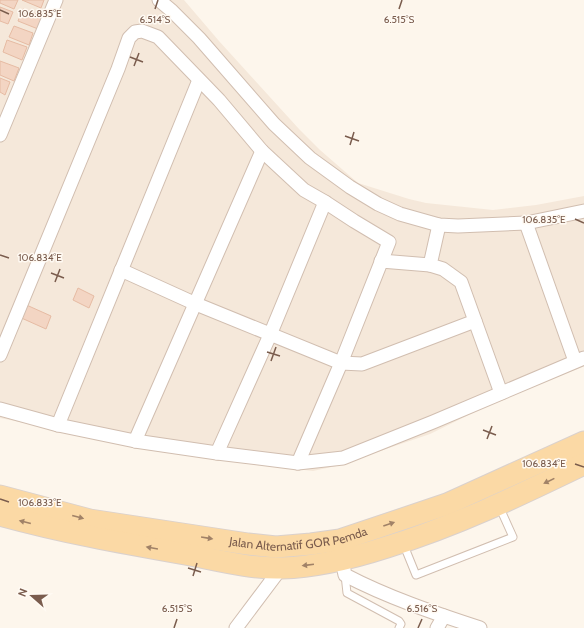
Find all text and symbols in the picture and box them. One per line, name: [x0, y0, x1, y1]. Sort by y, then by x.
text: 106.835°E: [18, 7, 62, 20]
text: 6.514°S: [140, 13, 171, 26]
text: 6.515°S: [384, 13, 414, 26]
text: 106.835°E: [522, 213, 566, 226]
text: 106.834°E: [18, 251, 62, 264]
text: 106.834°E: [522, 457, 566, 470]
one-way arrow: [543, 478, 555, 484]
text: 106.833°E: [18, 496, 62, 509]
one-way arrow: [73, 514, 85, 520]
one-way arrow: [19, 518, 31, 524]
one-way arrow: [383, 521, 395, 527]
street label: Jalan Alternatif GOR Pemda: [227, 523, 369, 554]
one-way arrow: [201, 535, 213, 541]
one-way arrow: [146, 545, 158, 551]
one-way arrow: [302, 562, 314, 568]
north arrow: [12, 576, 52, 616]
text: N: [15, 587, 31, 599]
text: 6.515°S: [162, 602, 192, 615]
text: 6.516°S: [407, 602, 438, 615]

